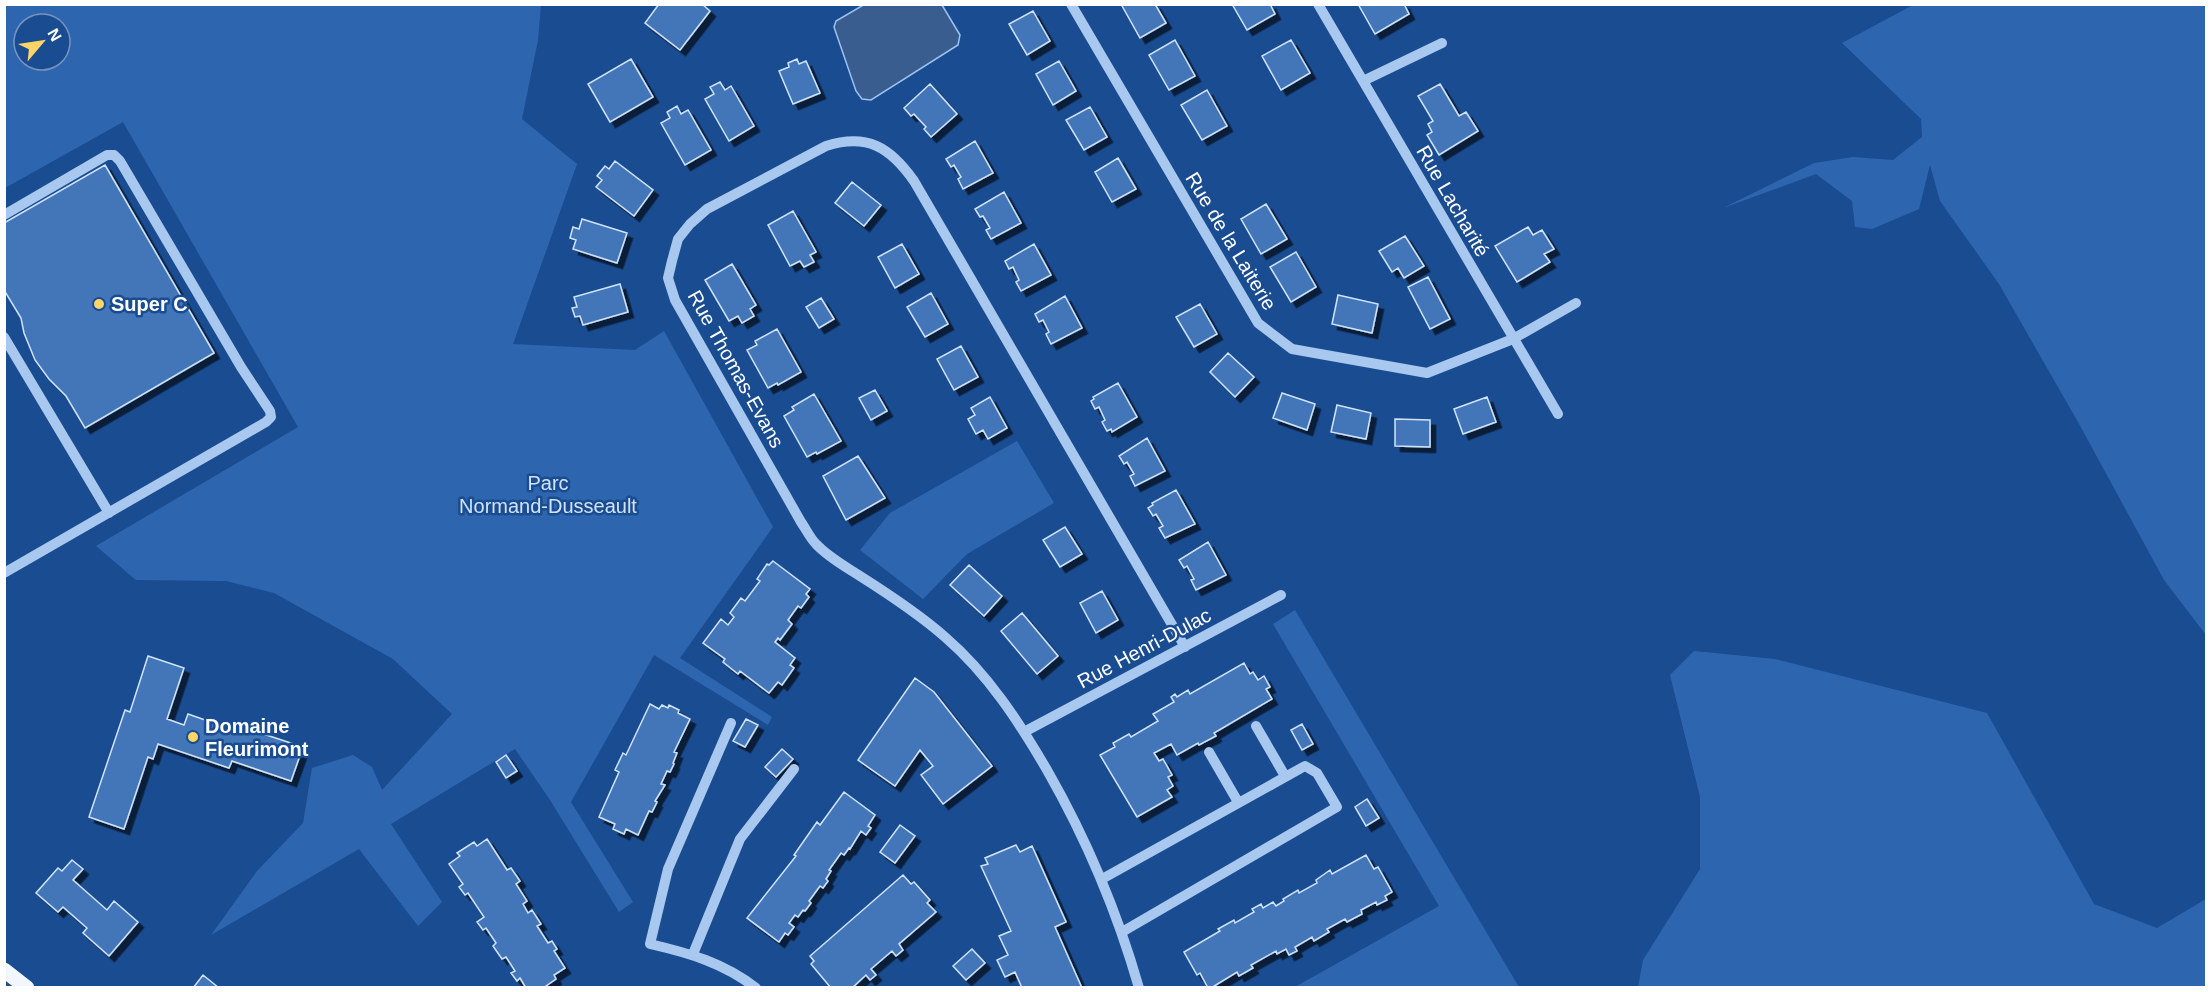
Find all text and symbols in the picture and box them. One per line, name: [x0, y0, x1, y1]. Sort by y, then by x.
north arrow: [12, 12, 72, 72]
text: N: [44, 26, 65, 44]
street label: Rue Lacharité: [1412, 142, 1494, 260]
street label: Rue de la Laiterie: [1181, 168, 1281, 314]
street label: Rue Thomas-Evans: [684, 287, 788, 451]
place label: Super C: [111, 293, 188, 315]
marker: Super C: [92, 297, 106, 311]
park label: Parc Normand-Dusseault: [459, 472, 637, 517]
street label: Rue Henri-Dulac: [1074, 604, 1214, 692]
place label: Domaine Fleurimont: [205, 715, 309, 760]
marker: Domaine Fleurimont: [186, 730, 200, 744]

